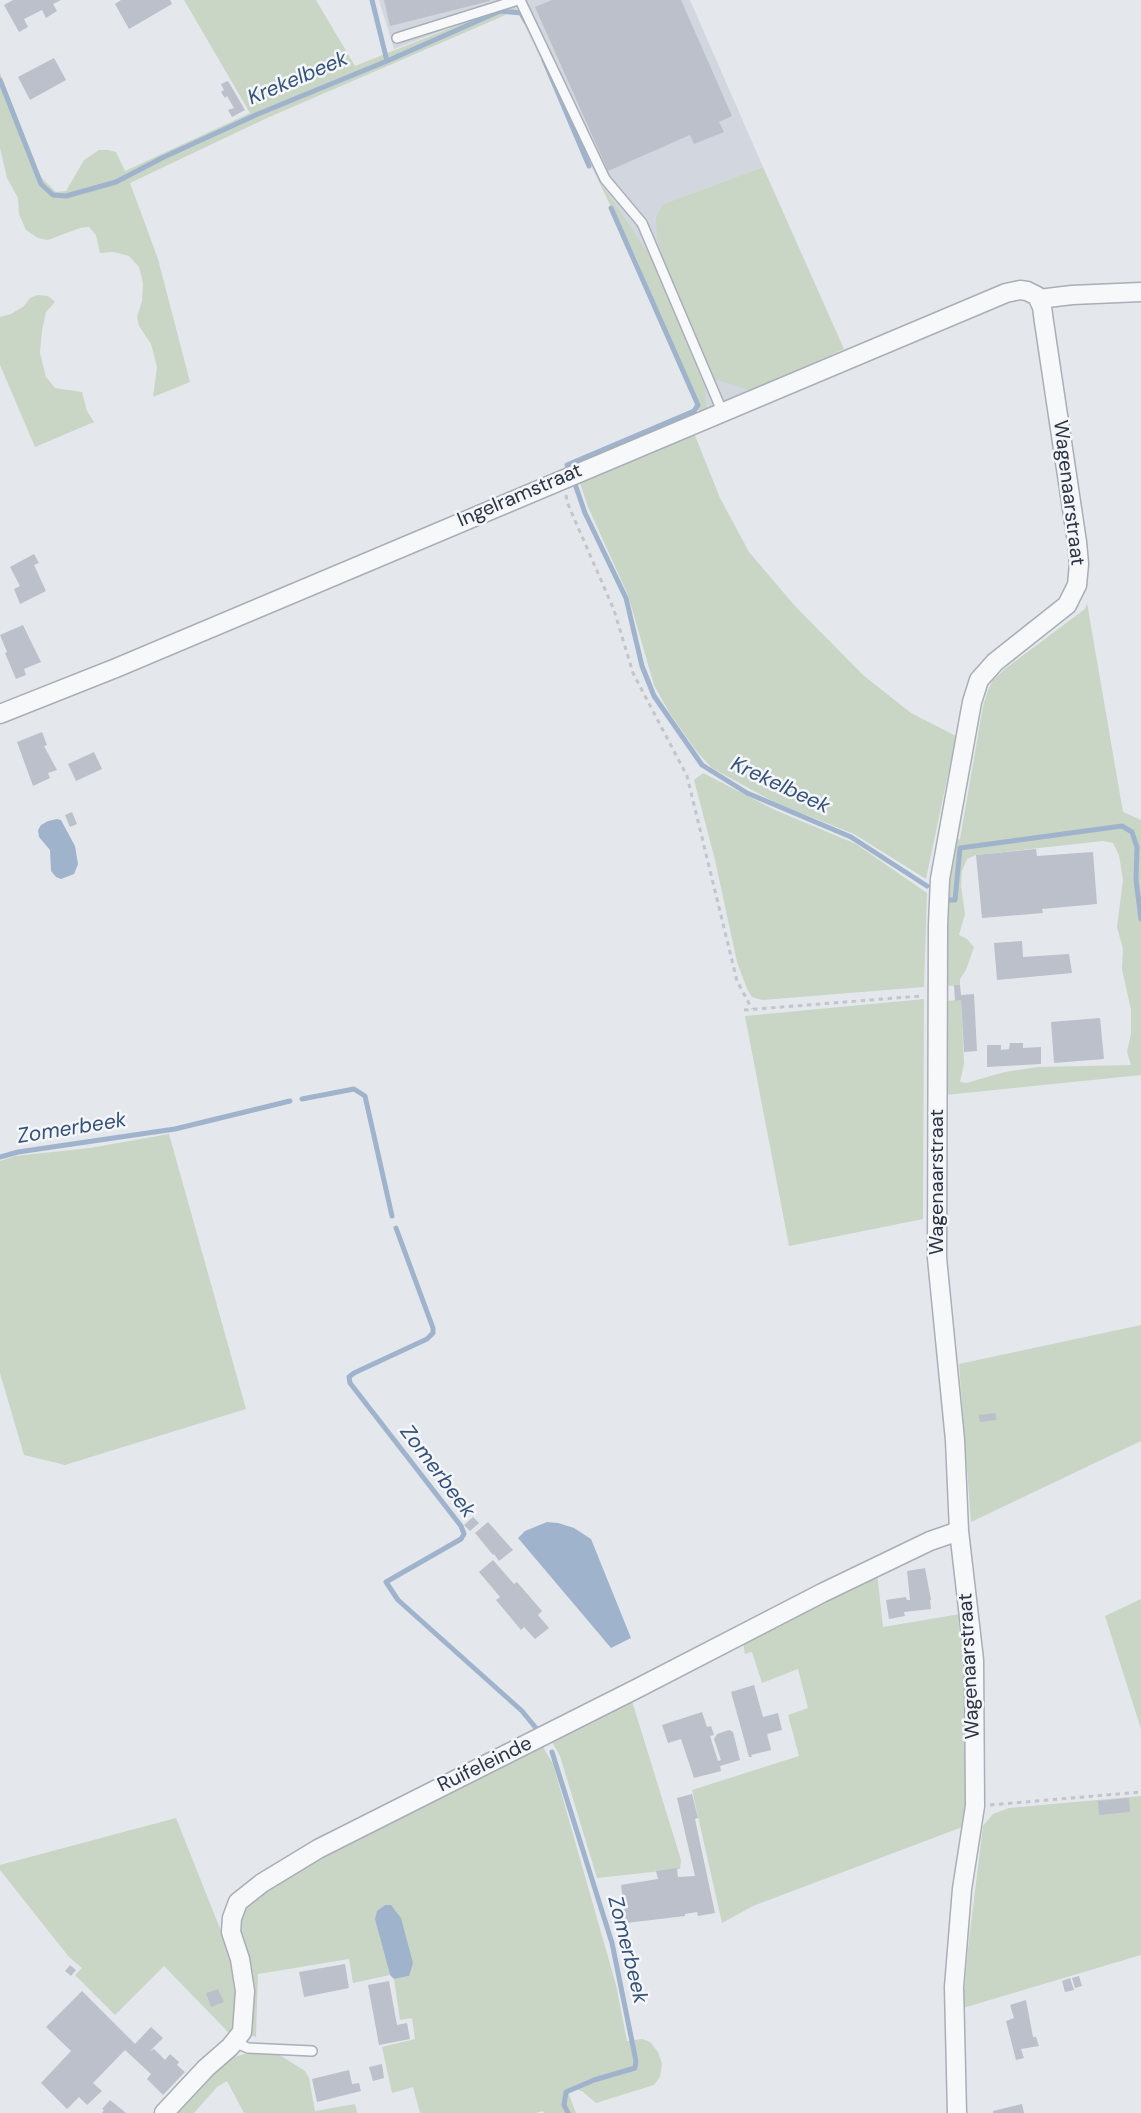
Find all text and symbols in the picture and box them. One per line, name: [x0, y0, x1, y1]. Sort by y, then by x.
water label: Krekelbeek: [244, 47, 352, 111]
street label: Wagenaarstraat: [1047, 419, 1089, 567]
street label: Ingelramstraat: [454, 459, 586, 533]
water label: Krekelbeek: [726, 752, 834, 820]
water label: Zomerbeek: [16, 1108, 128, 1150]
street label: Wagenaarstraat: [926, 1109, 950, 1255]
water label: Zomerbeek: [394, 1421, 480, 1523]
street label: Wagenaarstraat: [954, 1592, 986, 1740]
street label: Ruifeleinde: [434, 1732, 536, 1798]
water label: Zomerbeek: [601, 1894, 653, 2006]

